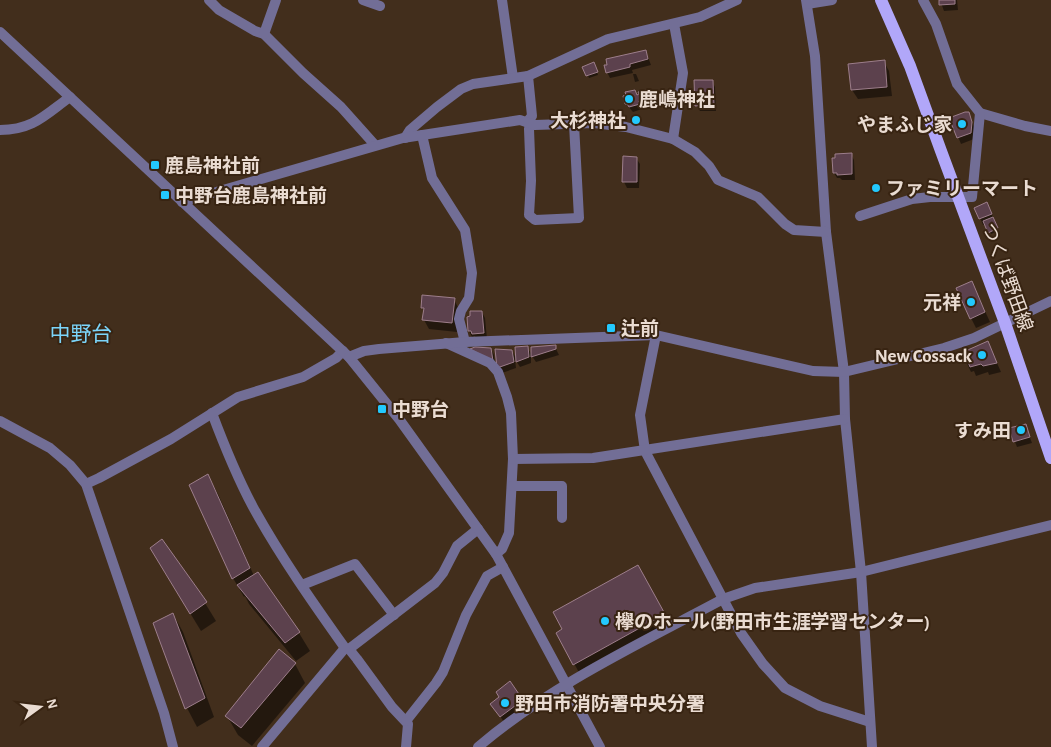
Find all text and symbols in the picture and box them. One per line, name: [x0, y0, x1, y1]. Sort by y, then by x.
place label: 鹿嶋神社: [639, 89, 715, 110]
marker: 鹿嶋神社: [623, 93, 635, 105]
place label: 大杉神社: [550, 110, 626, 131]
marker: 大杉神社: [630, 114, 642, 126]
place label: やまふじ家: [857, 115, 952, 135]
marker: やまふじ家: [956, 118, 968, 130]
place label: 鹿島神社前: [165, 155, 260, 176]
marker: 鹿島神社前: [149, 159, 161, 171]
place label: ファミリーマート: [886, 180, 1038, 199]
marker: ファミリーマート: [870, 182, 882, 194]
place label: 中野台鹿島神社前: [175, 185, 327, 206]
marker: 中野台鹿島神社前: [159, 189, 171, 201]
street label: つくば野田線: [978, 220, 1036, 334]
place label: 元祥: [923, 292, 961, 313]
marker: 元祥: [965, 296, 977, 308]
place label: 辻前: [621, 319, 659, 339]
marker: 辻前: [605, 322, 617, 334]
district label: 中野台: [50, 323, 113, 345]
place label: New Cossack: [875, 347, 973, 366]
marker: New Cossack: [976, 349, 988, 361]
place label: 中野台: [392, 399, 449, 420]
marker: 中野台: [376, 403, 388, 415]
place label: すみ田: [954, 422, 1011, 441]
marker: すみ田: [1015, 424, 1027, 436]
place label: 欅のホール(野田市生涯学習センター): [615, 611, 930, 632]
marker: 欅のホール(野田市生涯学習センター): [599, 615, 611, 627]
north arrow: [15, 682, 65, 732]
place label: 野田市消防署中央分署: [515, 694, 705, 714]
text: N: [44, 697, 60, 710]
marker: 野田市消防署中央分署: [499, 697, 511, 709]

